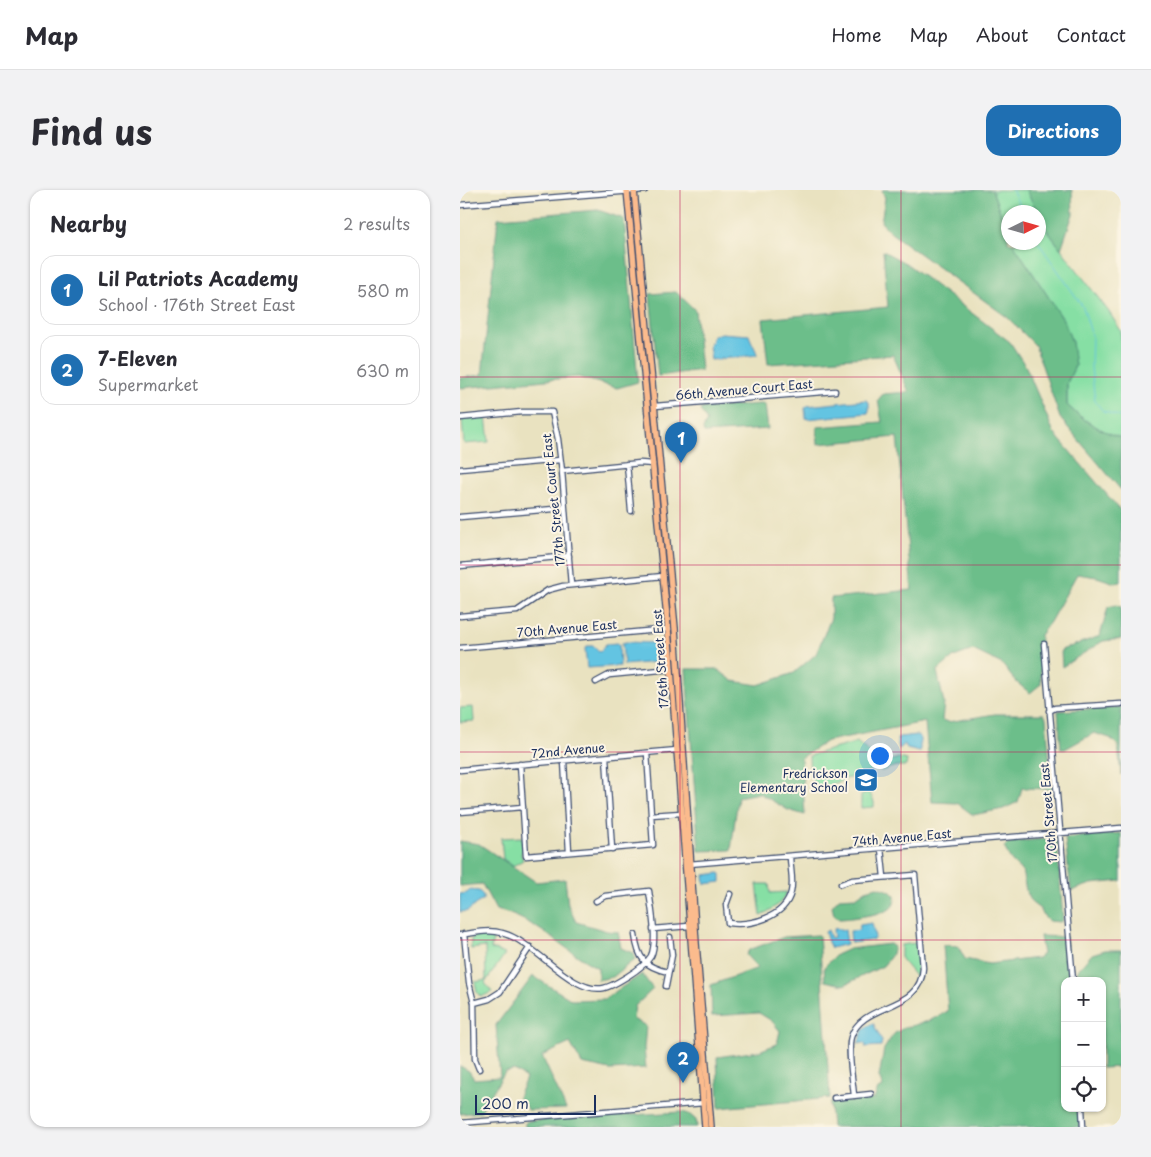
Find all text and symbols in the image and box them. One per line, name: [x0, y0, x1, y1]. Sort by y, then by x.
text: Map: [25, 17, 78, 53]
text: Home: [831, 21, 881, 48]
text: Map: [909, 21, 948, 48]
text: About: [976, 21, 1028, 48]
text: Contact: [1056, 21, 1126, 48]
text: Find us: [30, 104, 152, 157]
button: Directions: [986, 105, 1121, 156]
north arrow: [1001, 205, 1046, 250]
text: Nearby: [50, 207, 127, 239]
text: 2 results: [343, 211, 410, 235]
text: Lil Patriots Academy: [98, 264, 298, 292]
text: 1: [63, 278, 71, 302]
text: 580 m: [357, 278, 409, 302]
text: School · 176th Street East: [98, 292, 295, 316]
text: 7-Eleven: [98, 344, 178, 372]
text: 2: [61, 358, 73, 382]
text: 630 m: [356, 358, 409, 382]
text: Supermarket: [98, 372, 198, 396]
street label: 66th Avenue Court East: [675, 374, 813, 404]
pin: 1: [665, 422, 697, 463]
street label: 177th Street Court East: [537, 432, 569, 567]
street label: 176th Street East: [648, 608, 672, 709]
street label: 70th Avenue East: [516, 615, 618, 641]
street label: 72nd Avenue: [530, 738, 606, 762]
your location: [867, 743, 893, 769]
street label: 170th Street East: [1035, 762, 1061, 864]
place label: Fredrickson Elementary School: [740, 764, 848, 796]
school or university icon: Fredrickson Elementary School: [853, 767, 879, 793]
street label: 74th Avenue East: [852, 824, 952, 850]
map controls: [1061, 977, 1106, 1112]
button: +: [1061, 977, 1106, 1022]
button: −: [1061, 1022, 1106, 1067]
pin: 2: [667, 1042, 699, 1083]
button: locate: [1061, 1067, 1106, 1112]
scale bar: [475, 1092, 596, 1115]
text: 200 m: [482, 1093, 529, 1114]

